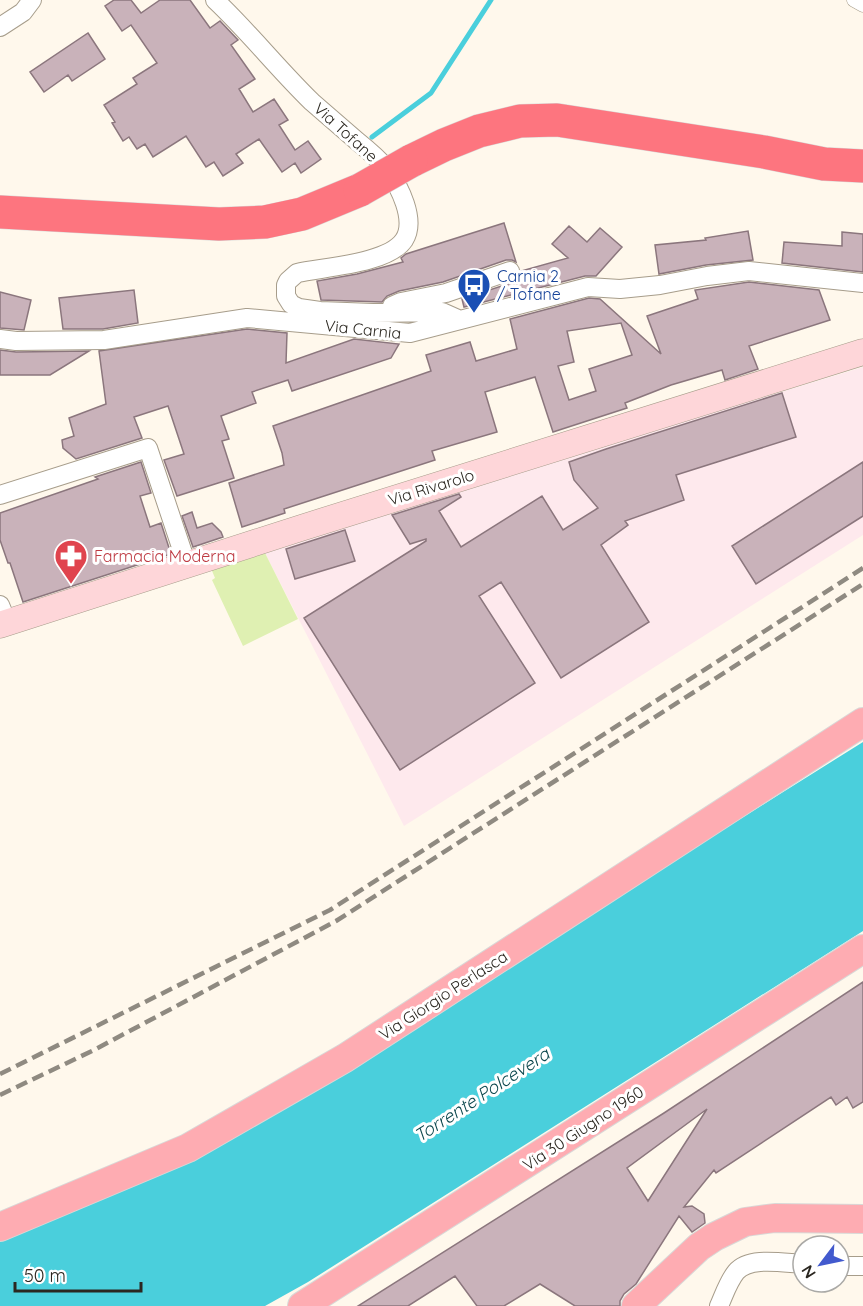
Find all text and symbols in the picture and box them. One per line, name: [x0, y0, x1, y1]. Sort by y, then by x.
street label: Via Tofane: [310, 98, 382, 166]
place label: Carnia 2 / Tofane: [497, 266, 561, 304]
bus stop icon: Carnia 2 / Tofane: [456, 267, 492, 314]
street label: Via Carnia: [324, 315, 402, 343]
street label: Via Rivarolo: [385, 464, 477, 510]
pharmacy icon: Farmacia Moderna: [53, 538, 89, 585]
place label: Farmacia Moderna: [94, 546, 235, 566]
street label: Via Giorgio Perlasca: [375, 946, 511, 1044]
water label: Torrente Polcevera: [410, 1042, 555, 1147]
street label: Via 30 Giugno 1960: [519, 1081, 647, 1175]
north arrow: [791, 1234, 851, 1294]
scale bar: [15, 1255, 141, 1293]
text: N: [797, 1262, 820, 1282]
text: 50 m: [24, 1264, 66, 1287]

